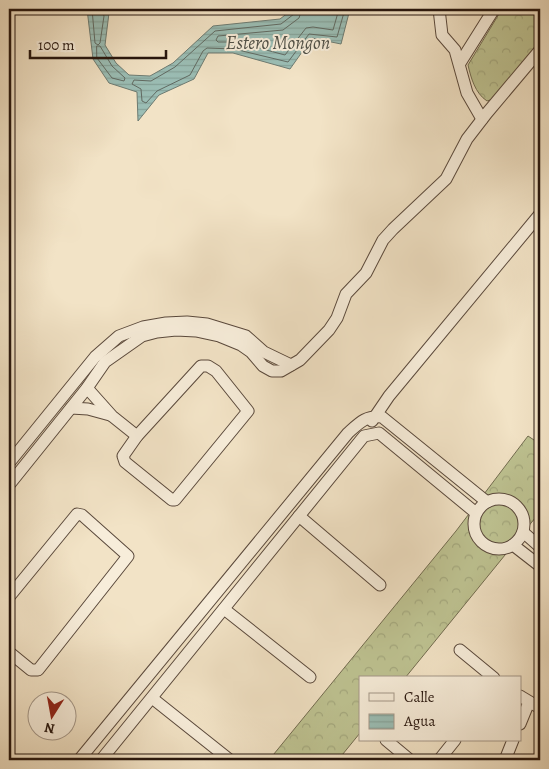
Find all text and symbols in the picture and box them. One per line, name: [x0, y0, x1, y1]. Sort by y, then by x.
scale bar: [30, 28, 166, 60]
water label: Estero Mongon: [226, 30, 330, 56]
text: 100 m: [38, 35, 75, 55]
legend: [359, 676, 522, 742]
text: Calle: [404, 687, 435, 707]
north arrow: [28, 692, 78, 742]
text: Agua: [403, 711, 435, 731]
text: N: [43, 718, 56, 739]

